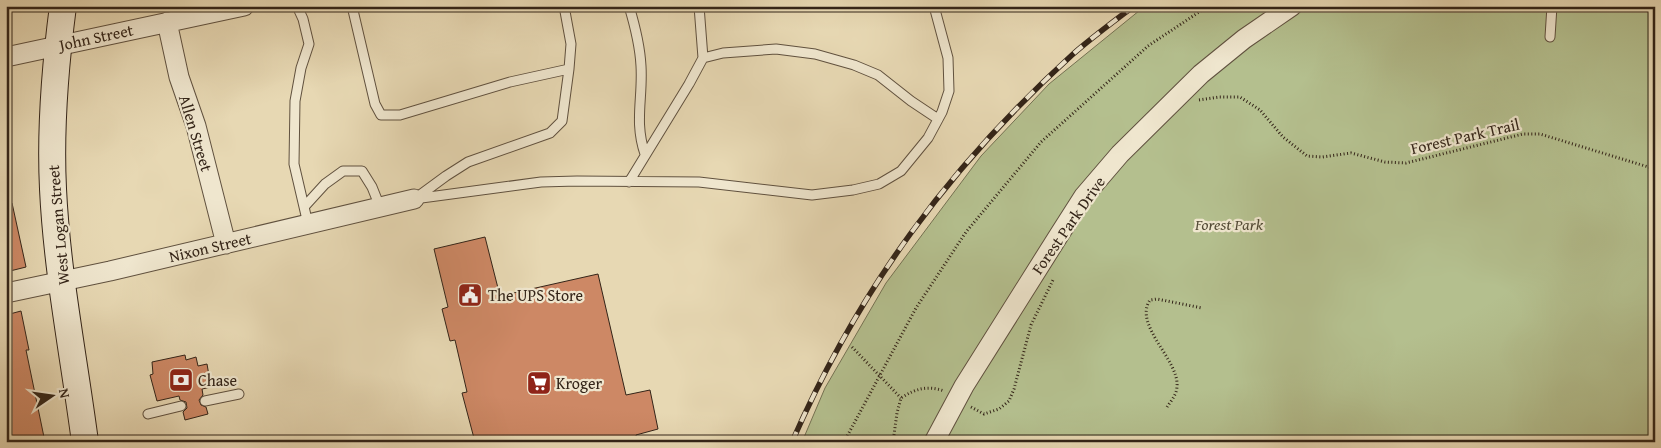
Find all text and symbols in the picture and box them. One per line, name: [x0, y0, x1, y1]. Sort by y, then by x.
street label: John Street: [55, 17, 136, 57]
street label: Allen Street: [173, 92, 219, 175]
street label: Forest Park Trail: [1408, 112, 1522, 160]
street label: West Logan Street: [41, 164, 75, 286]
street label: Forest Park Drive: [1025, 171, 1111, 279]
park label: Forest Park: [1194, 212, 1264, 236]
street label: Nixon Street: [166, 226, 254, 268]
public building icon: The UPS Store: [457, 282, 483, 308]
place label: The UPS Store: [488, 283, 583, 307]
bank icon: Chase: [168, 367, 194, 393]
place label: Chase: [198, 368, 237, 392]
north arrow: [28, 370, 78, 420]
supermarket icon: Kroger: [526, 370, 552, 396]
place label: Kroger: [556, 371, 602, 395]
text: N: [54, 386, 76, 401]

